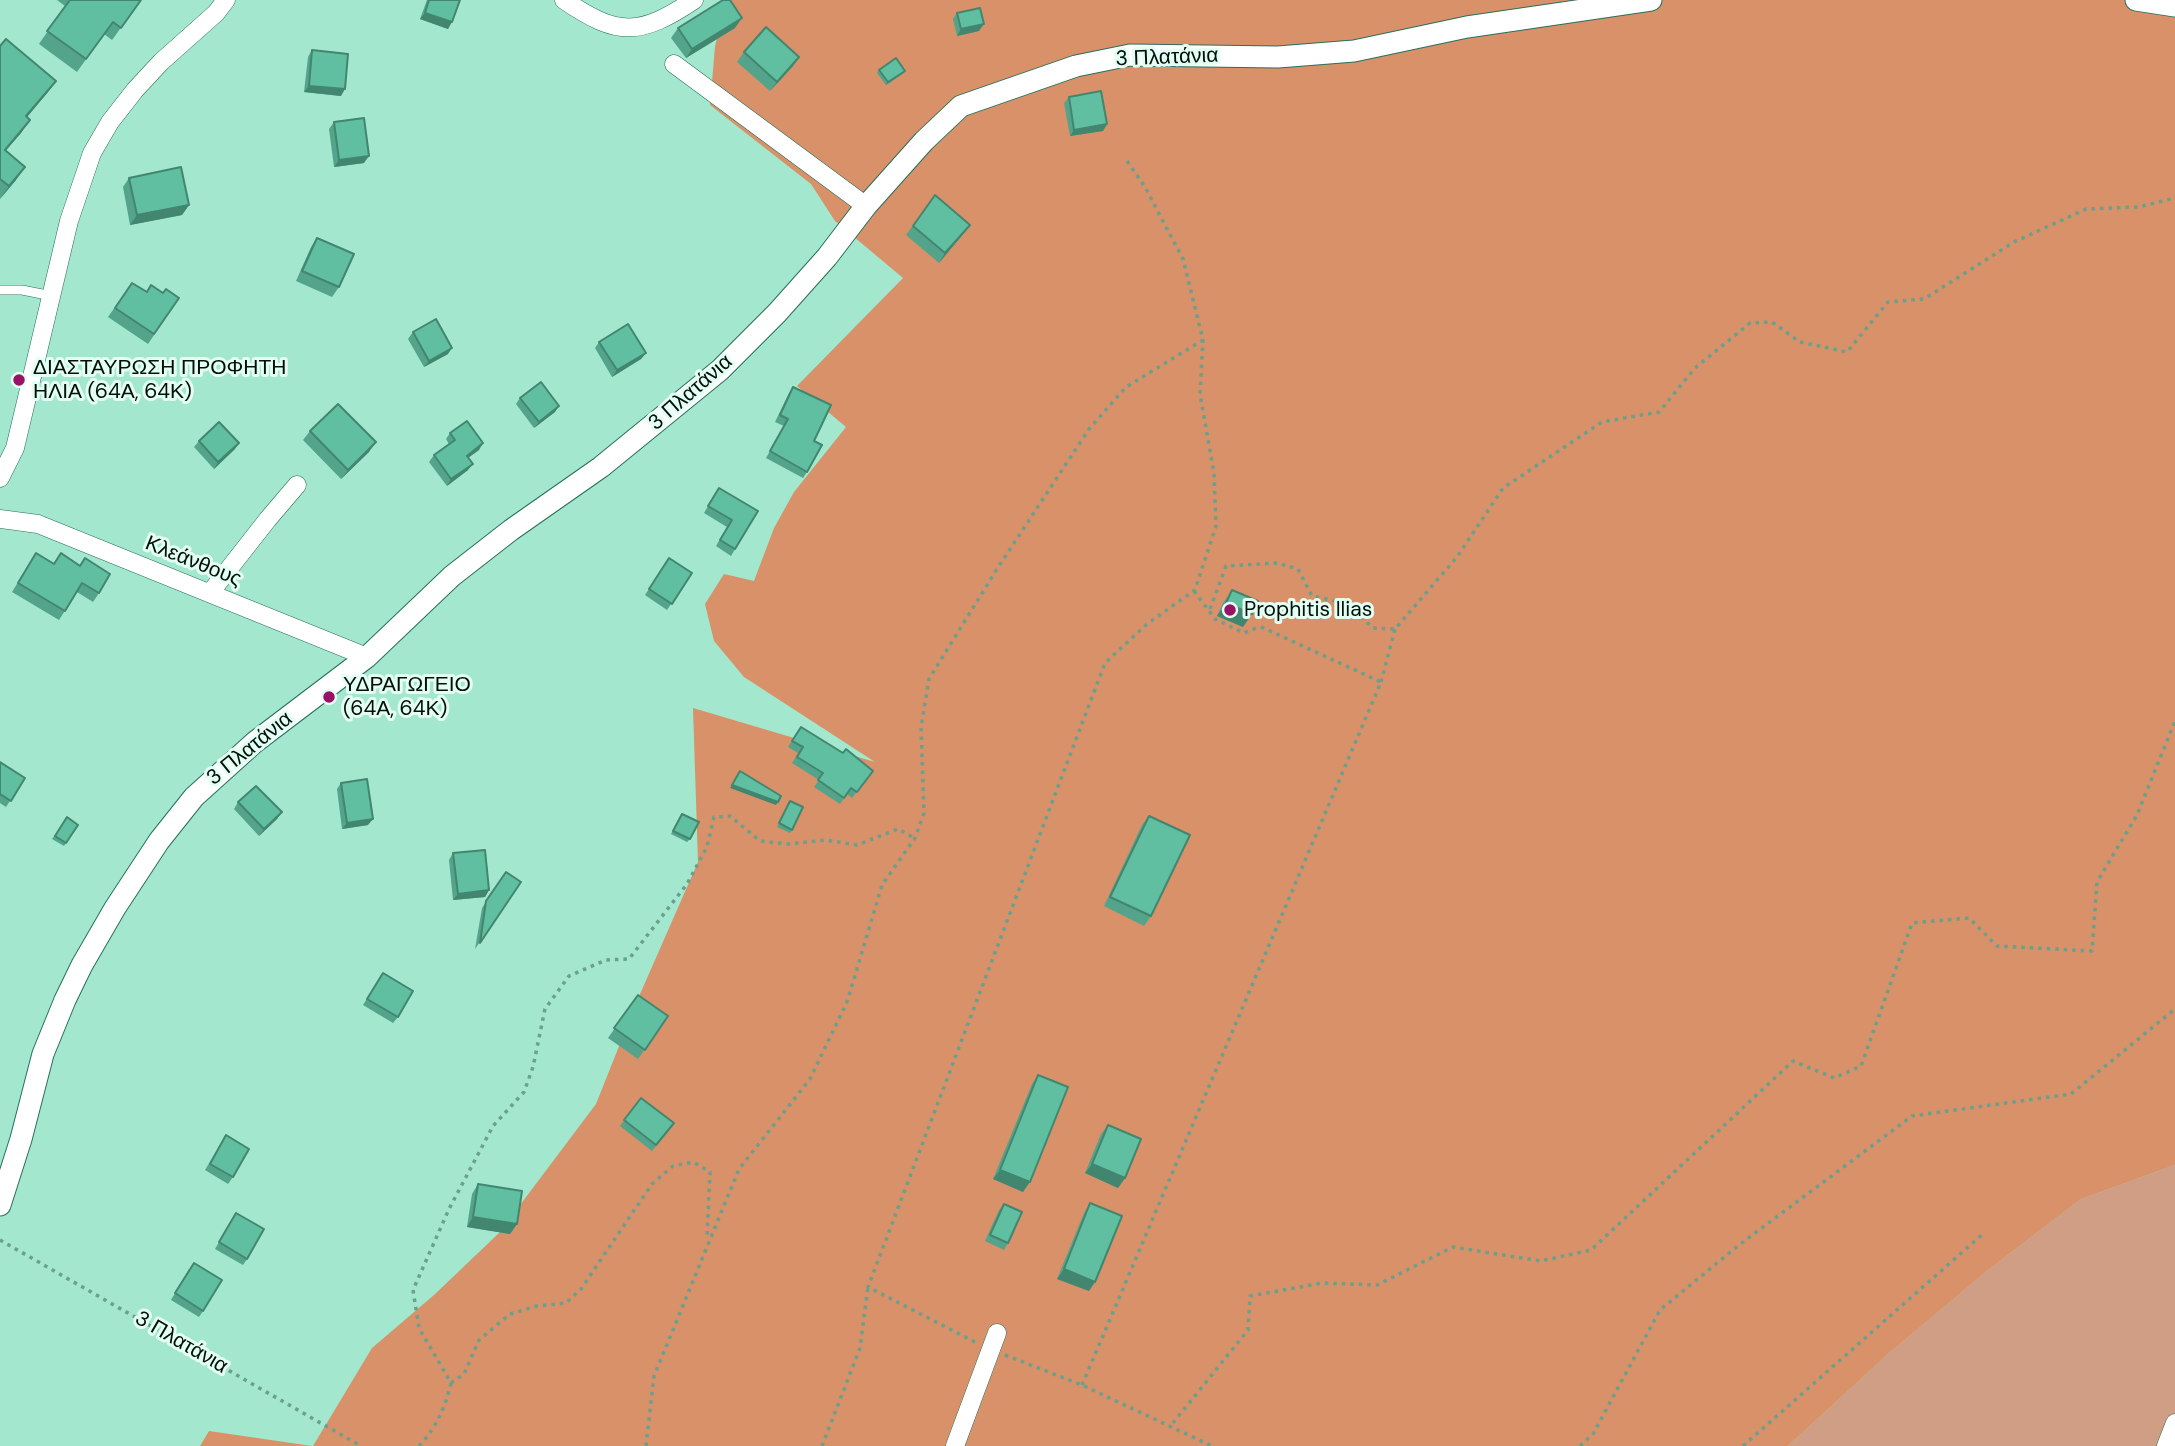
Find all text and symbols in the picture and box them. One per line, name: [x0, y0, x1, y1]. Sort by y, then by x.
street label: 3 Πλατάνια: [1115, 44, 1219, 72]
street label: 3 Πλατάνια: [644, 350, 738, 436]
place label: ΔΙΑΣΤΑΥΡΩΣΗ ΠΡΟΦΗΤΗ ΗΛΙΑ (64Α, 64Κ): [33, 355, 286, 405]
marker: ΔΙΑΣΤΑΥΡΩΣΗ ΠΡΟΦΗΤΗ ΗΛΙΑ (64Α, 64Κ): [11, 372, 27, 388]
street label: Κλεάνθους: [141, 531, 245, 593]
place label: Prophitis Ilias: [1244, 597, 1372, 623]
marker: Prophitis Ilias: [1222, 602, 1238, 618]
place label: ΥΔΡΑΓΩΓΕΙΟ (64Α, 64Κ): [343, 672, 471, 722]
marker: ΥΔΡΑΓΩΓΕΙΟ (64Α, 64Κ): [321, 689, 337, 705]
street label: 3 Πλατάνια: [202, 707, 298, 791]
street label: 3 Πλατάνια: [130, 1306, 232, 1380]

